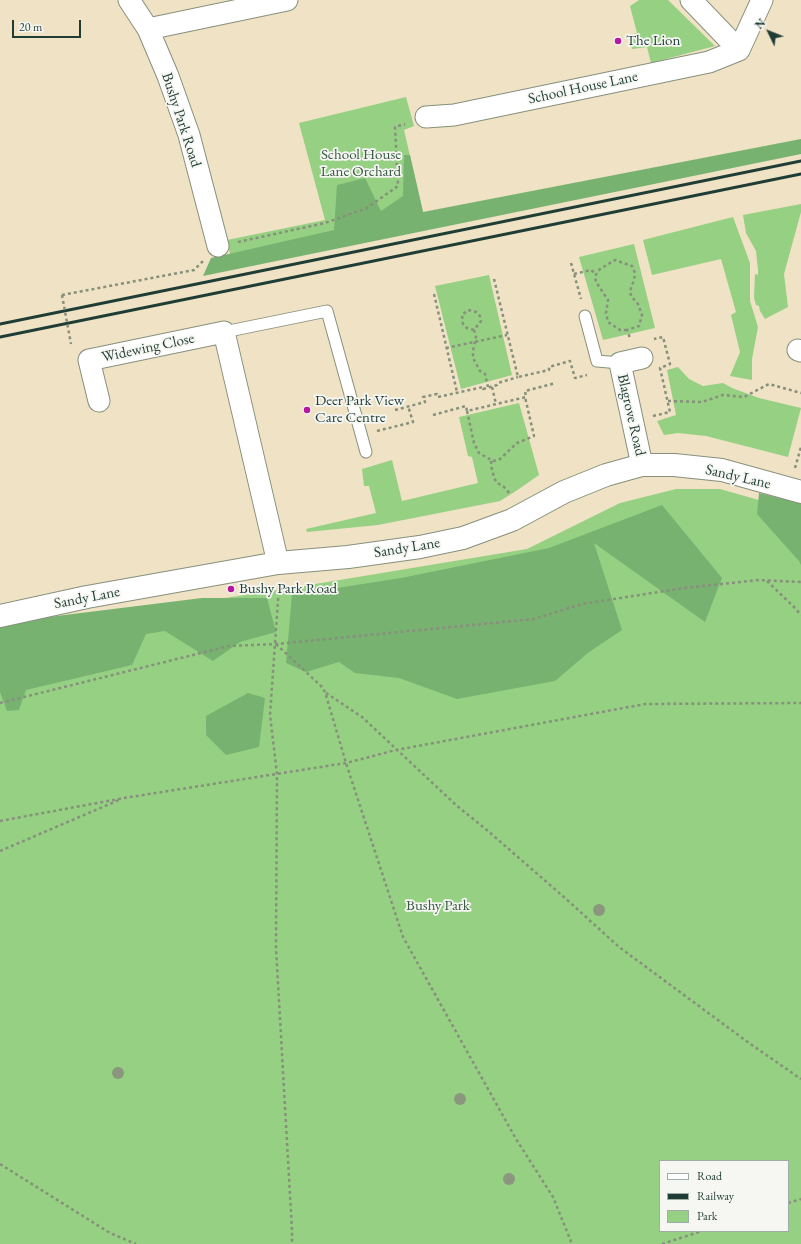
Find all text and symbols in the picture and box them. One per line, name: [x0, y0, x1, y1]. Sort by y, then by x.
scale bar: [14, 12, 83, 38]
north arrow: [749, 12, 789, 52]
text: N: [752, 16, 768, 32]
text: 20 m: [19, 19, 42, 35]
place label: The Lion: [626, 32, 680, 50]
marker: The Lion: [613, 36, 623, 46]
street label: School House Lane: [526, 68, 640, 108]
street label: Bushy Park Road: [157, 71, 205, 169]
park label: School House Lane Orchard: [321, 146, 401, 181]
street label: Widewing Close: [100, 329, 196, 367]
street label: Blagrove Road: [613, 372, 649, 458]
place label: Deer Park View Care Centre: [315, 392, 404, 427]
marker: Deer Park View Care Centre: [302, 405, 312, 415]
street label: Sandy Lane: [704, 461, 772, 493]
street label: Sandy Lane: [373, 534, 441, 562]
place label: Bushy Park Road: [239, 580, 337, 598]
street label: Sandy Lane: [53, 583, 121, 613]
marker: Bushy Park Road: [226, 584, 236, 594]
park label: Bushy Park: [406, 897, 470, 915]
legend: [659, 1160, 789, 1232]
text: Road: [697, 1168, 722, 1184]
text: Railway: [697, 1188, 734, 1204]
text: Park: [697, 1208, 717, 1224]

